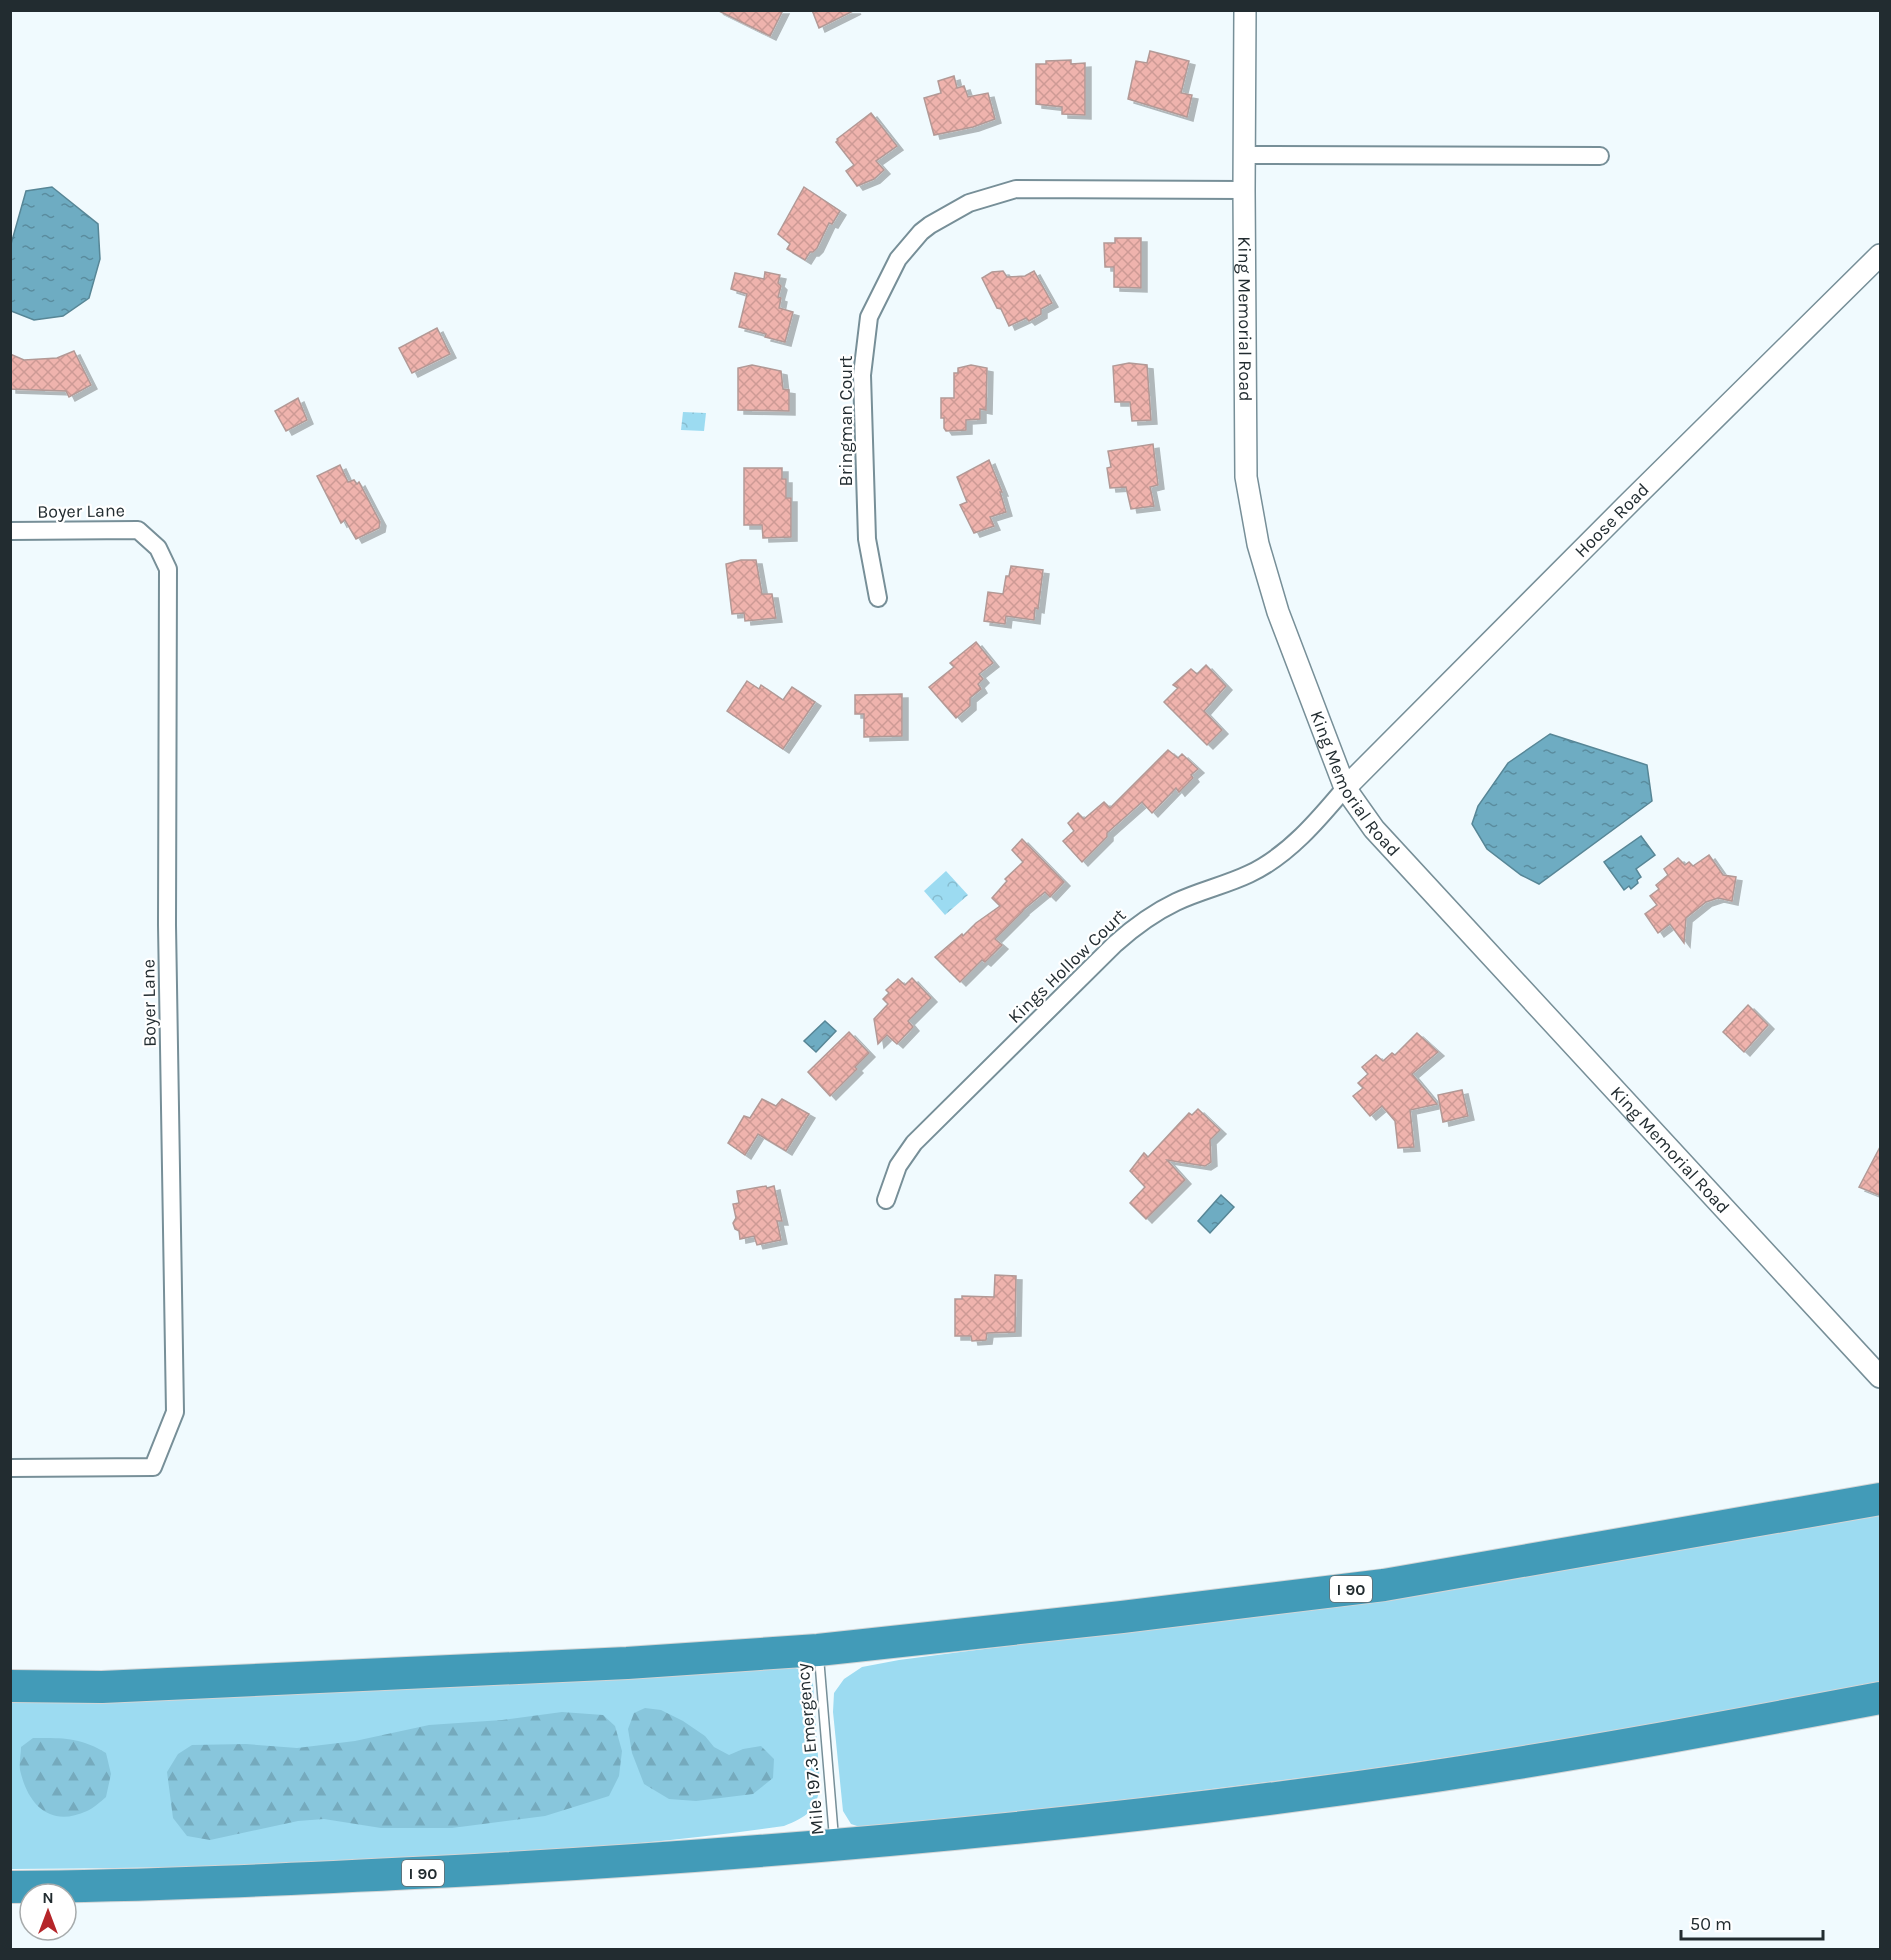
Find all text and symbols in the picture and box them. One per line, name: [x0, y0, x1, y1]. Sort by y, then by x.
street label: King Memorial Road: [1233, 236, 1256, 402]
street label: Bringman Court: [835, 355, 857, 487]
street label: Hoose Road: [1570, 478, 1654, 562]
street label: Boyer Lane: [37, 499, 125, 523]
street label: King Memorial Road: [1306, 707, 1405, 861]
street label: Kings Hollow Court: [1004, 904, 1131, 1028]
street label: Boyer Lane: [137, 959, 161, 1047]
street label: King Memorial Road: [1606, 1081, 1734, 1218]
road number: I 90: [1330, 1576, 1372, 1602]
street label: Mile 197.3 Emergency: [791, 1662, 828, 1836]
road number: I 90: [402, 1860, 444, 1886]
north arrow: [18, 1882, 78, 1942]
text: N: [42, 1888, 54, 1907]
scale bar: [1681, 1903, 1824, 1941]
text: 50 m: [1690, 1913, 1732, 1935]

